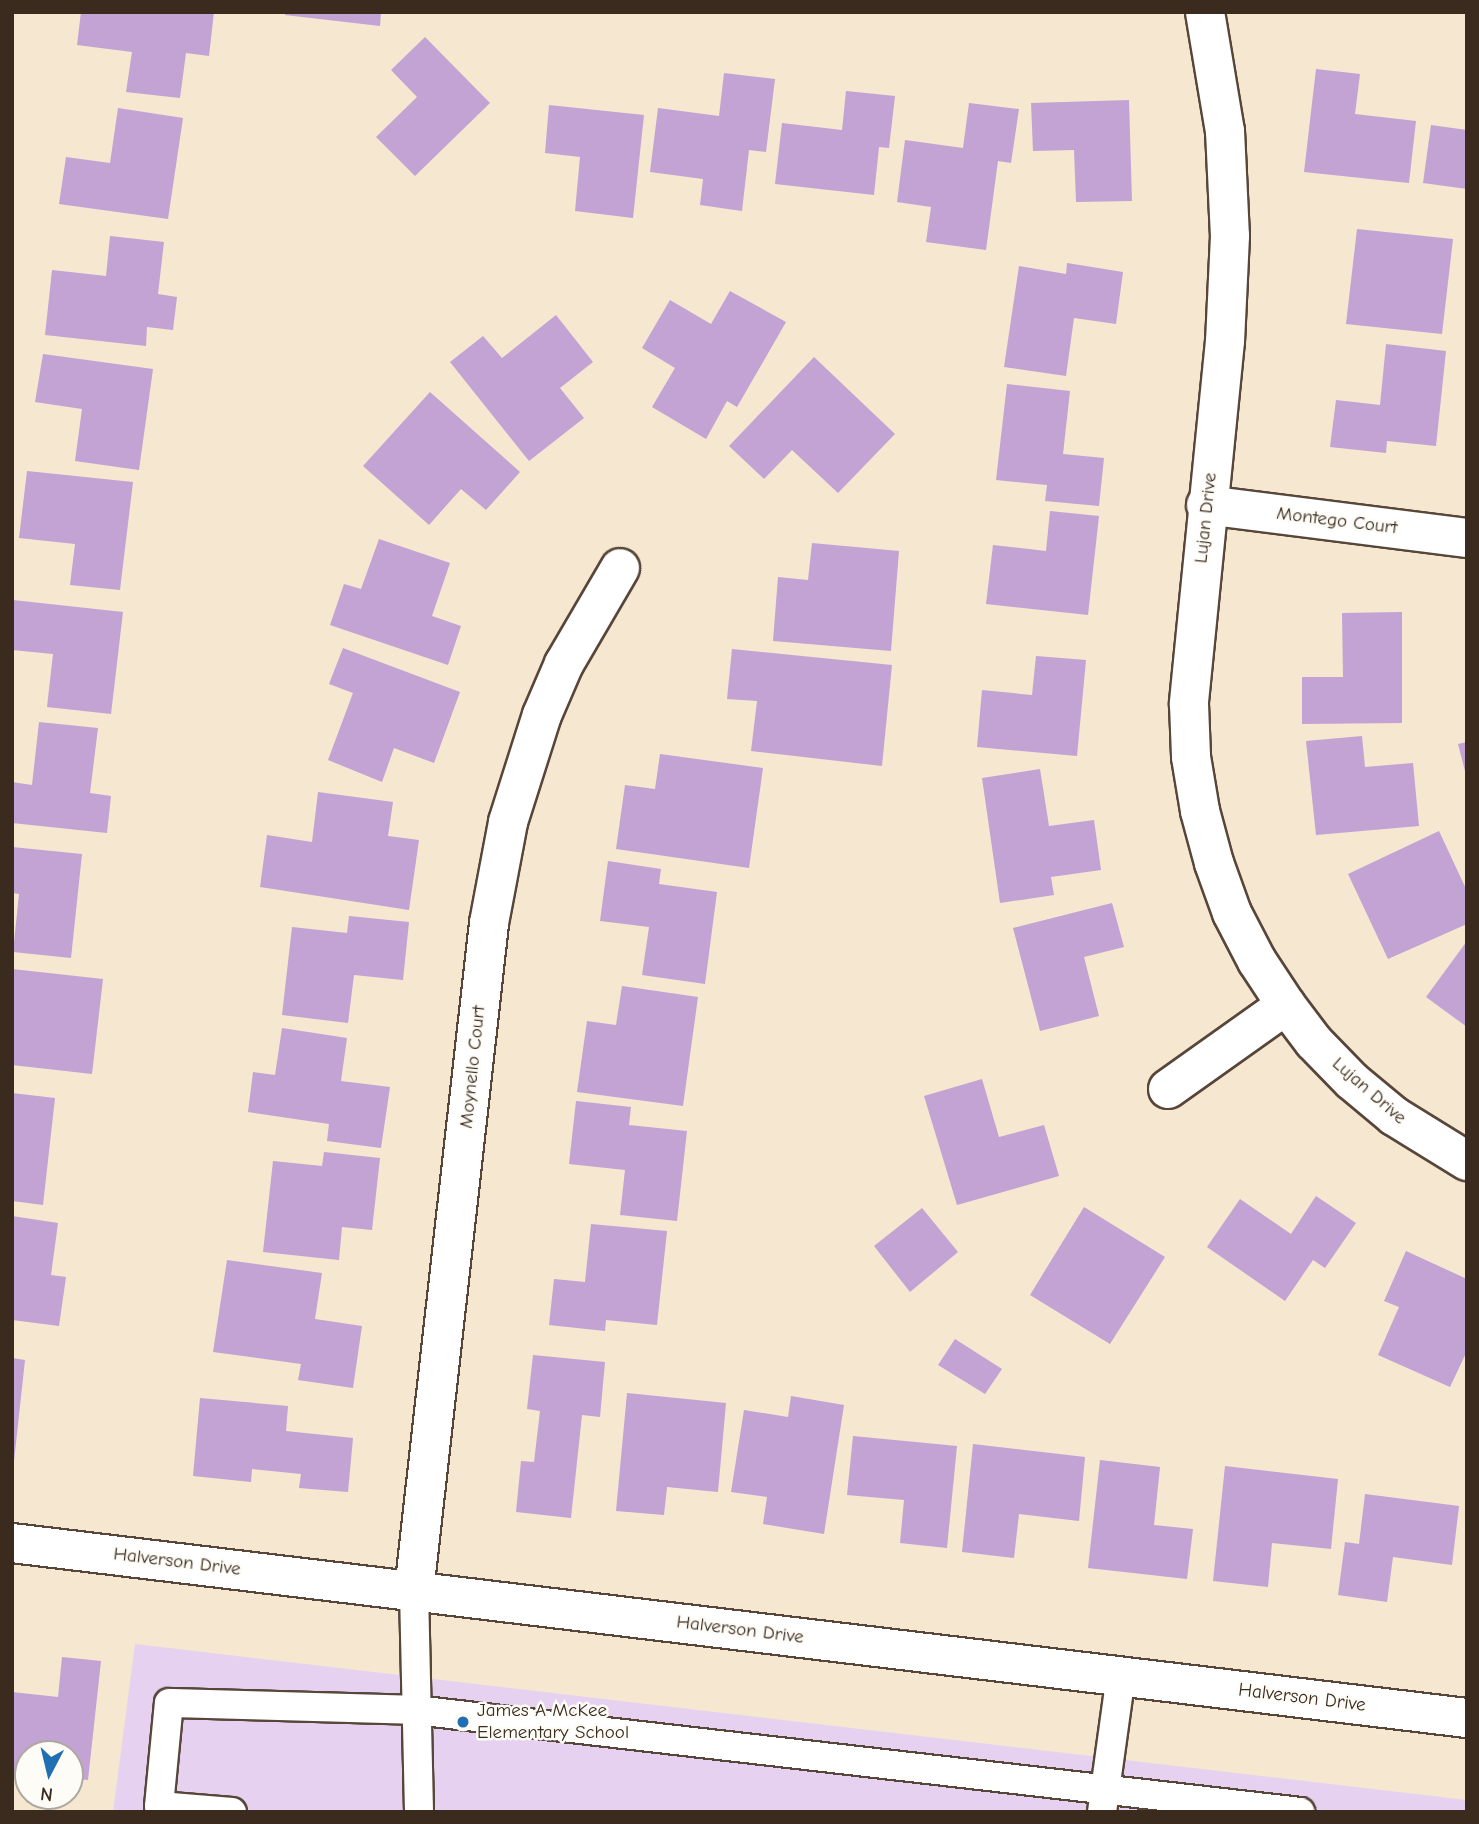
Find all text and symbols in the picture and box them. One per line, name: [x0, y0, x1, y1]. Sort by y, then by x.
street label: Lujan Drive: [1190, 472, 1222, 564]
street label: Montego Court: [1275, 502, 1399, 540]
street label: Moynello Court: [455, 1004, 491, 1130]
street label: Lujan Drive: [1327, 1053, 1411, 1129]
street label: Halverson Drive: [112, 1543, 242, 1581]
street label: Halverson Drive: [675, 1611, 805, 1649]
street label: Halverson Drive: [1237, 1679, 1367, 1717]
place label: James A McKee Elementary School: [477, 1700, 629, 1744]
marker: James A McKee Elementary School: [455, 1714, 471, 1730]
north arrow: [14, 1740, 84, 1810]
text: N: [39, 1782, 54, 1806]

